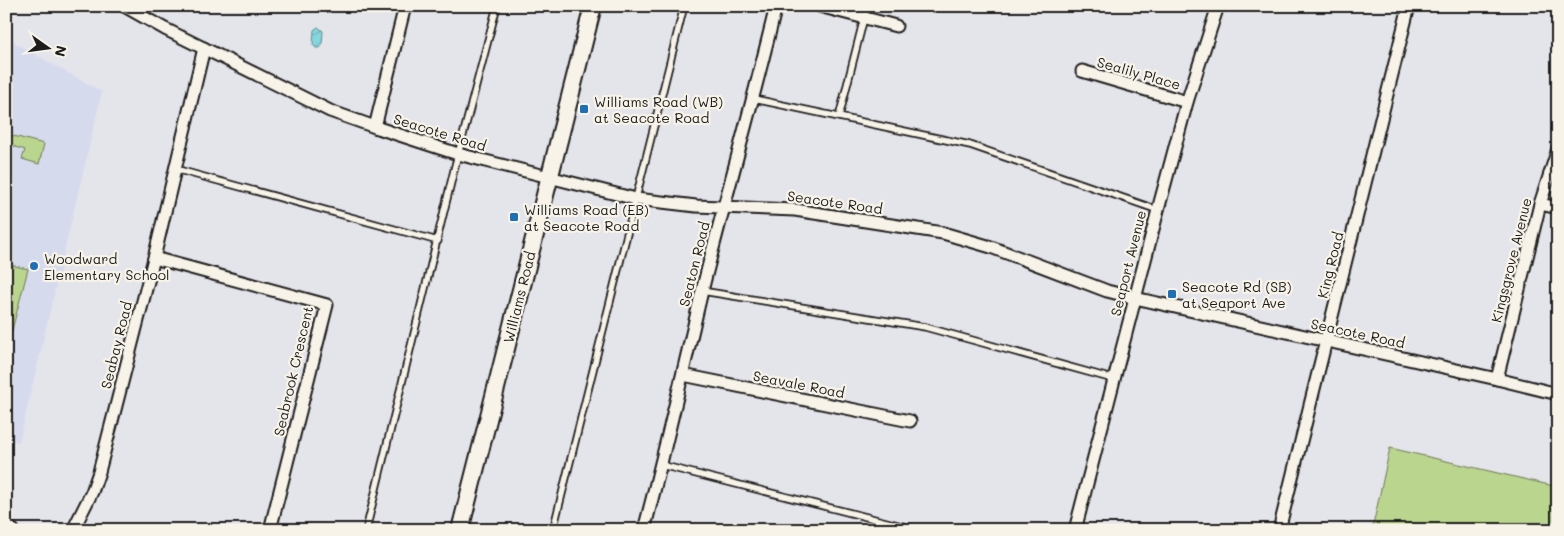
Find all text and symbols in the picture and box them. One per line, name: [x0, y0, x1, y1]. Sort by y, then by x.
north arrow: [22, 22, 72, 72]
text: N: [51, 44, 72, 59]
street label: Sealily Place: [1095, 52, 1183, 94]
place label: Williams Road (WB) at Seacote Road: [594, 92, 723, 127]
marker: Williams Road (WB) at Seacote Road: [578, 103, 590, 115]
street label: Seacote Road: [391, 109, 489, 155]
street label: Seacote Road: [786, 186, 884, 218]
street label: Kingsgrove Avenue: [1486, 196, 1536, 324]
place label: Williams Road (EB) at Seacote Road: [524, 200, 649, 235]
street label: Seaport Avenue: [1106, 208, 1150, 318]
marker: Williams Road (EB) at Seacote Road: [508, 211, 520, 223]
street label: Seaton Road: [674, 219, 714, 308]
street label: King Road: [1313, 230, 1347, 300]
place label: Woodward Elementary School: [44, 249, 170, 284]
street label: Williams Road: [498, 249, 540, 345]
marker: Woodward Elementary School: [28, 260, 40, 272]
place label: Seacote Rd (SB) at Seaport Ave: [1182, 277, 1292, 312]
marker: Seacote Rd (SB) at Seaport Ave: [1166, 288, 1178, 300]
street label: Seabay Road: [96, 299, 136, 391]
street label: Seabrook Crescent: [269, 304, 317, 438]
street label: Seacote Road: [1309, 314, 1407, 352]
street label: Seavale Road: [752, 366, 847, 402]

